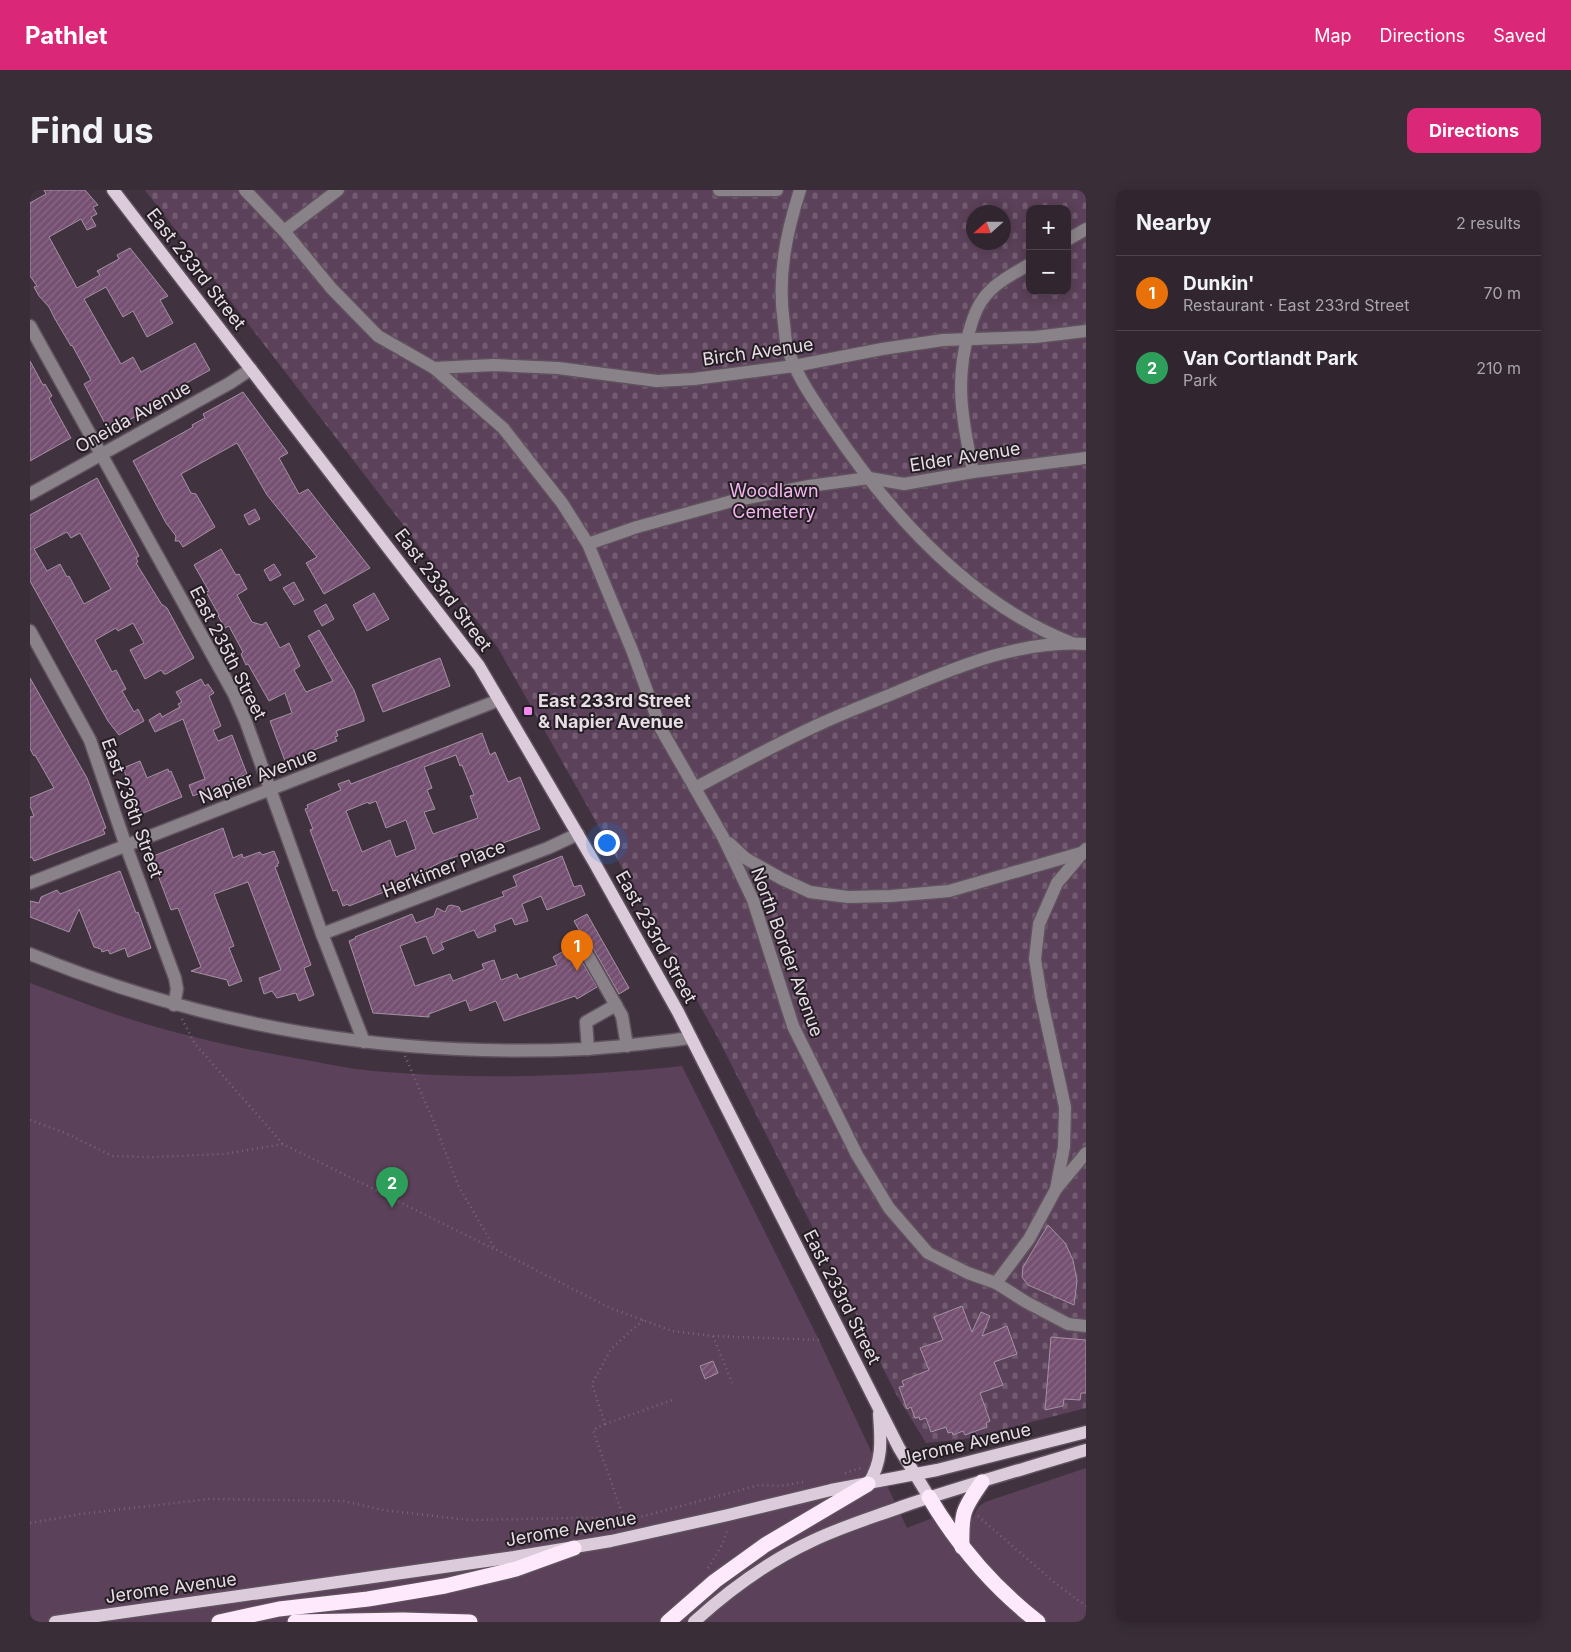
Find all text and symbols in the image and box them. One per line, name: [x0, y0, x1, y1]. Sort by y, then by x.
text: Pathlet: [25, 21, 108, 50]
text: Map: [1314, 25, 1352, 46]
text: Directions: [1380, 25, 1465, 46]
text: Saved: [1493, 25, 1546, 46]
button: Directions: [1407, 108, 1541, 153]
text: Find us: [30, 109, 154, 151]
street label: East 233rd Street: [143, 204, 250, 334]
north arrow: [966, 205, 1011, 250]
map controls: [1026, 205, 1071, 295]
button: +: [1026, 205, 1071, 250]
text: Nearby: [1136, 210, 1211, 235]
text: 2 results: [1456, 213, 1521, 233]
button: −: [1026, 250, 1071, 295]
text: Dunkin': [1183, 272, 1254, 295]
text: 1: [1149, 283, 1155, 303]
text: 70 m: [1484, 283, 1521, 303]
text: Restaurant · East 233rd Street: [1183, 295, 1409, 315]
street label: Birch Avenue: [701, 333, 815, 370]
text: Van Cortlandt Park: [1183, 347, 1358, 370]
text: 2: [1147, 358, 1157, 378]
text: 210 m: [1476, 358, 1521, 378]
text: Park: [1183, 370, 1217, 390]
street label: Oneida Avenue: [71, 376, 194, 457]
street label: Elder Avenue: [908, 437, 1022, 476]
park label: Woodlawn Cemetery: [729, 480, 819, 522]
street label: East 233rd Street: [390, 524, 496, 655]
street label: East 235th Street: [186, 583, 271, 723]
place label: East 233rd Street & Napier Avenue: [538, 690, 691, 732]
marker: East 233rd Street & Napier Avenue: [522, 705, 534, 717]
street label: East 236th Street: [97, 735, 168, 881]
street label: Napier Avenue: [196, 743, 320, 808]
your location: [594, 830, 620, 856]
street label: Herkimer Place: [379, 835, 508, 902]
street label: North Border Avenue: [747, 864, 828, 1039]
street label: East 233rd Street: [611, 867, 702, 1007]
pin: 1: [561, 930, 593, 971]
pin: 2: [376, 1167, 408, 1208]
street label: East 233rd Street: [800, 1226, 885, 1368]
street label: Jerome Avenue: [899, 1418, 1033, 1469]
street label: Jerome Avenue: [504, 1507, 638, 1550]
street label: Jerome Avenue: [104, 1568, 238, 1607]

